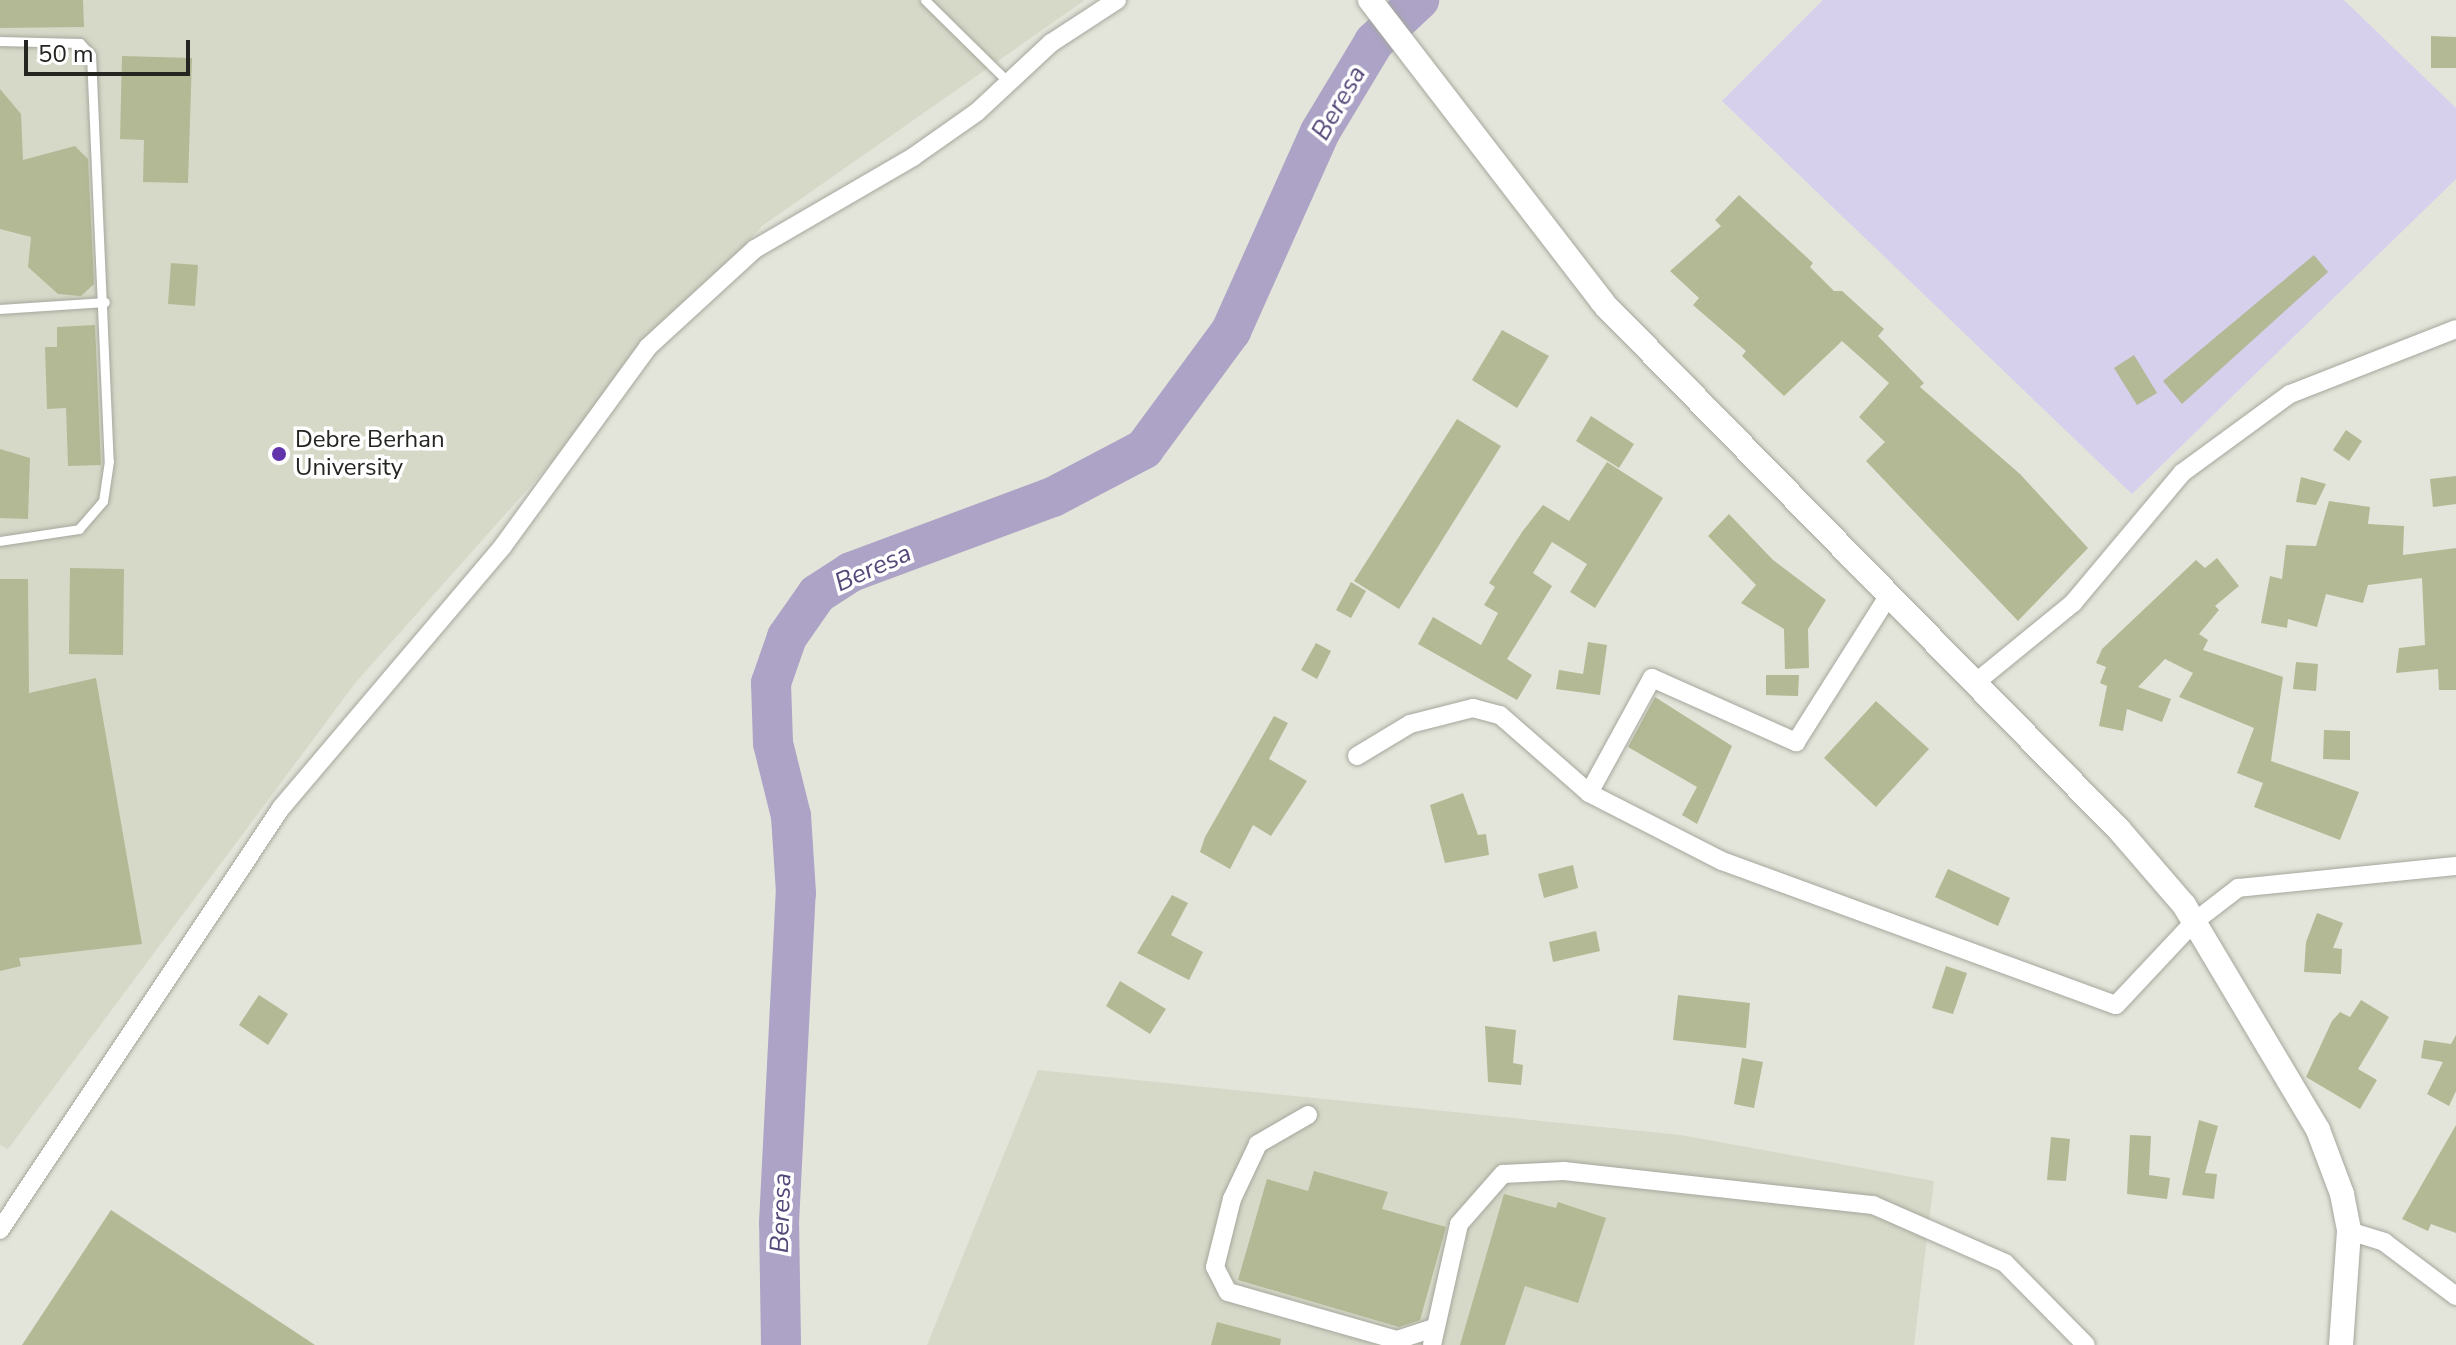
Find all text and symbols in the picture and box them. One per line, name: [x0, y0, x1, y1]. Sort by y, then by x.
scale bar: [28, 24, 194, 74]
text: 50 m: [38, 38, 94, 70]
water label: Beresa: [1305, 60, 1373, 146]
place label: Debre Berhan University: [295, 426, 445, 482]
marker: Debre Berhan University: [270, 445, 288, 463]
water label: Beresa: [830, 537, 916, 599]
water label: Beresa: [764, 1172, 798, 1254]

